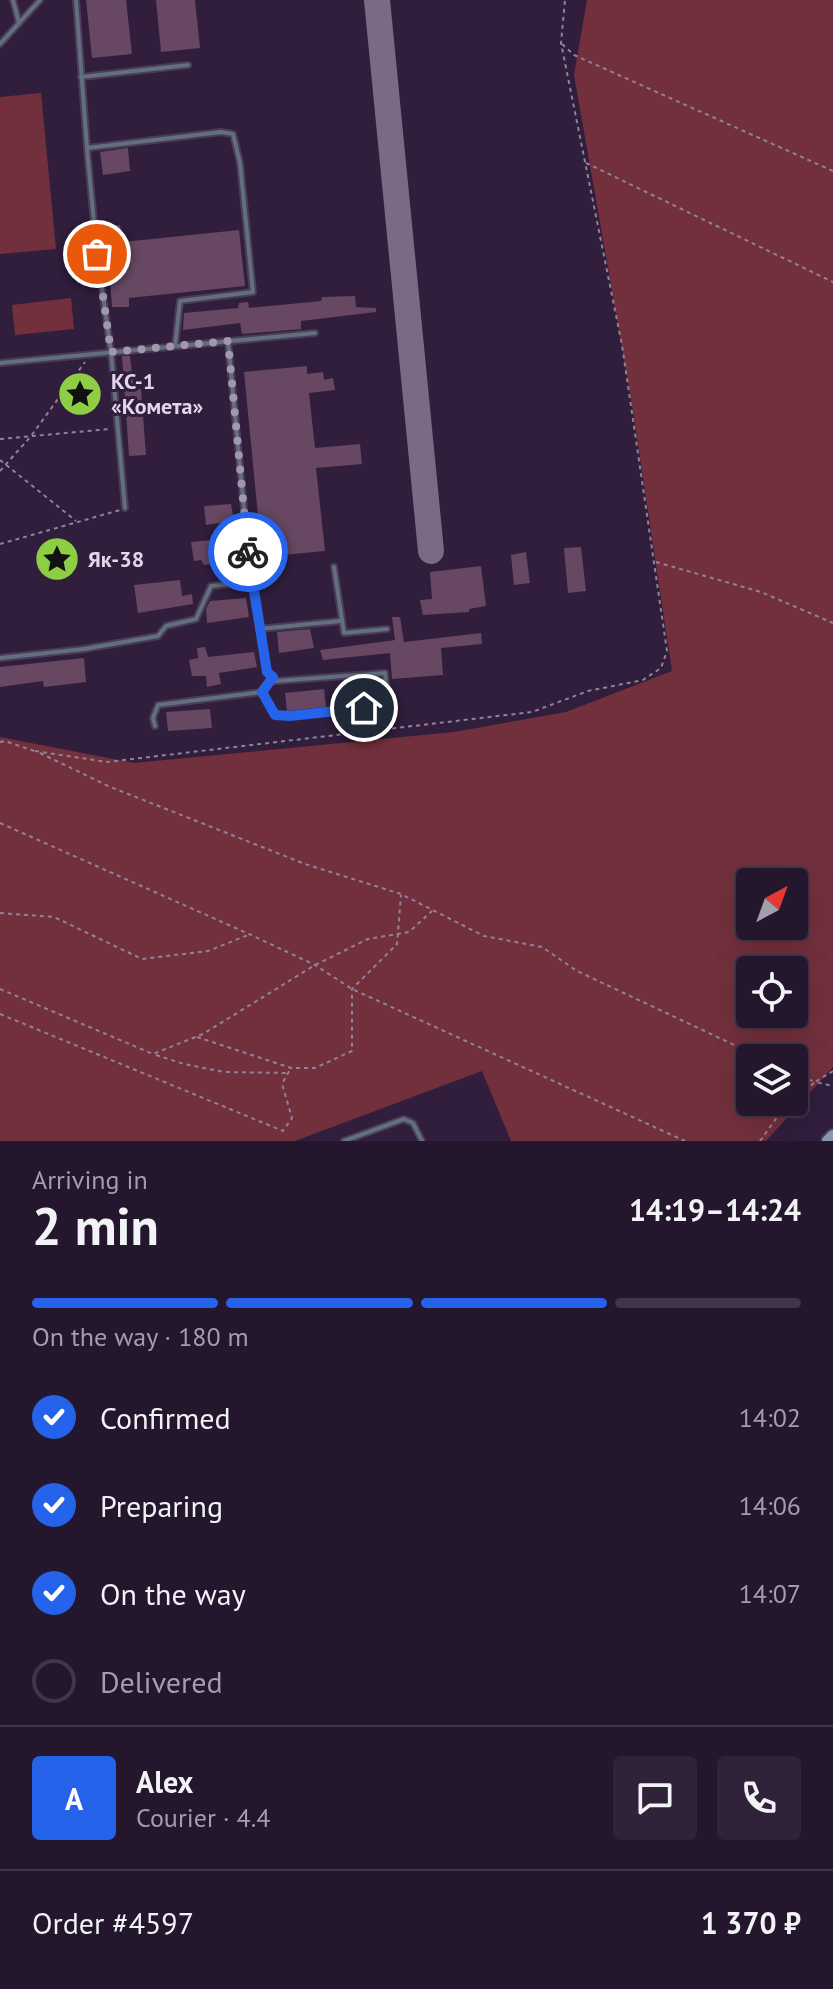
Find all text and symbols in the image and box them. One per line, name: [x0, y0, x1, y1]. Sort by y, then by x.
pin: [63, 220, 131, 288]
icon: bag: [75, 232, 119, 276]
place label: КС-1 «Комета»: [111, 367, 203, 420]
place icon: КС-1 «Комета»: [56, 370, 104, 418]
courier: [208, 512, 288, 592]
icon: bike: [226, 530, 270, 574]
place icon: Як-38: [33, 535, 81, 583]
place label: Як-38: [88, 545, 144, 573]
pin: [330, 674, 398, 742]
icon: home: [342, 686, 386, 730]
north arrow: [736, 868, 808, 940]
map controls: [736, 868, 808, 1116]
button: locate: [736, 956, 808, 1028]
button: layers: [736, 1044, 808, 1116]
text: Arriving in: [32, 1163, 148, 1196]
text: 14:19–14:24: [629, 1190, 801, 1229]
text: 2 min: [32, 1192, 159, 1259]
text: On the way · 180 m: [32, 1320, 249, 1353]
icon: check: [32, 1395, 76, 1439]
text: Confirmed: [100, 1398, 231, 1437]
text: 14:02: [739, 1401, 801, 1434]
icon: check: [32, 1483, 76, 1527]
text: Preparing: [100, 1486, 223, 1525]
text: 14:06: [739, 1489, 801, 1522]
icon: check: [32, 1571, 76, 1615]
text: On the way: [100, 1574, 246, 1613]
text: 14:07: [739, 1577, 801, 1610]
text: Delivered: [100, 1662, 223, 1701]
button: chat: [613, 1756, 697, 1840]
button: phone: [717, 1756, 801, 1840]
text: Alex: [136, 1762, 193, 1801]
text: A: [65, 1779, 83, 1818]
text: Courier · 4.4: [136, 1801, 270, 1834]
text: Order #4597: [32, 1903, 194, 1942]
text: 1 370 ₽: [701, 1903, 801, 1942]

